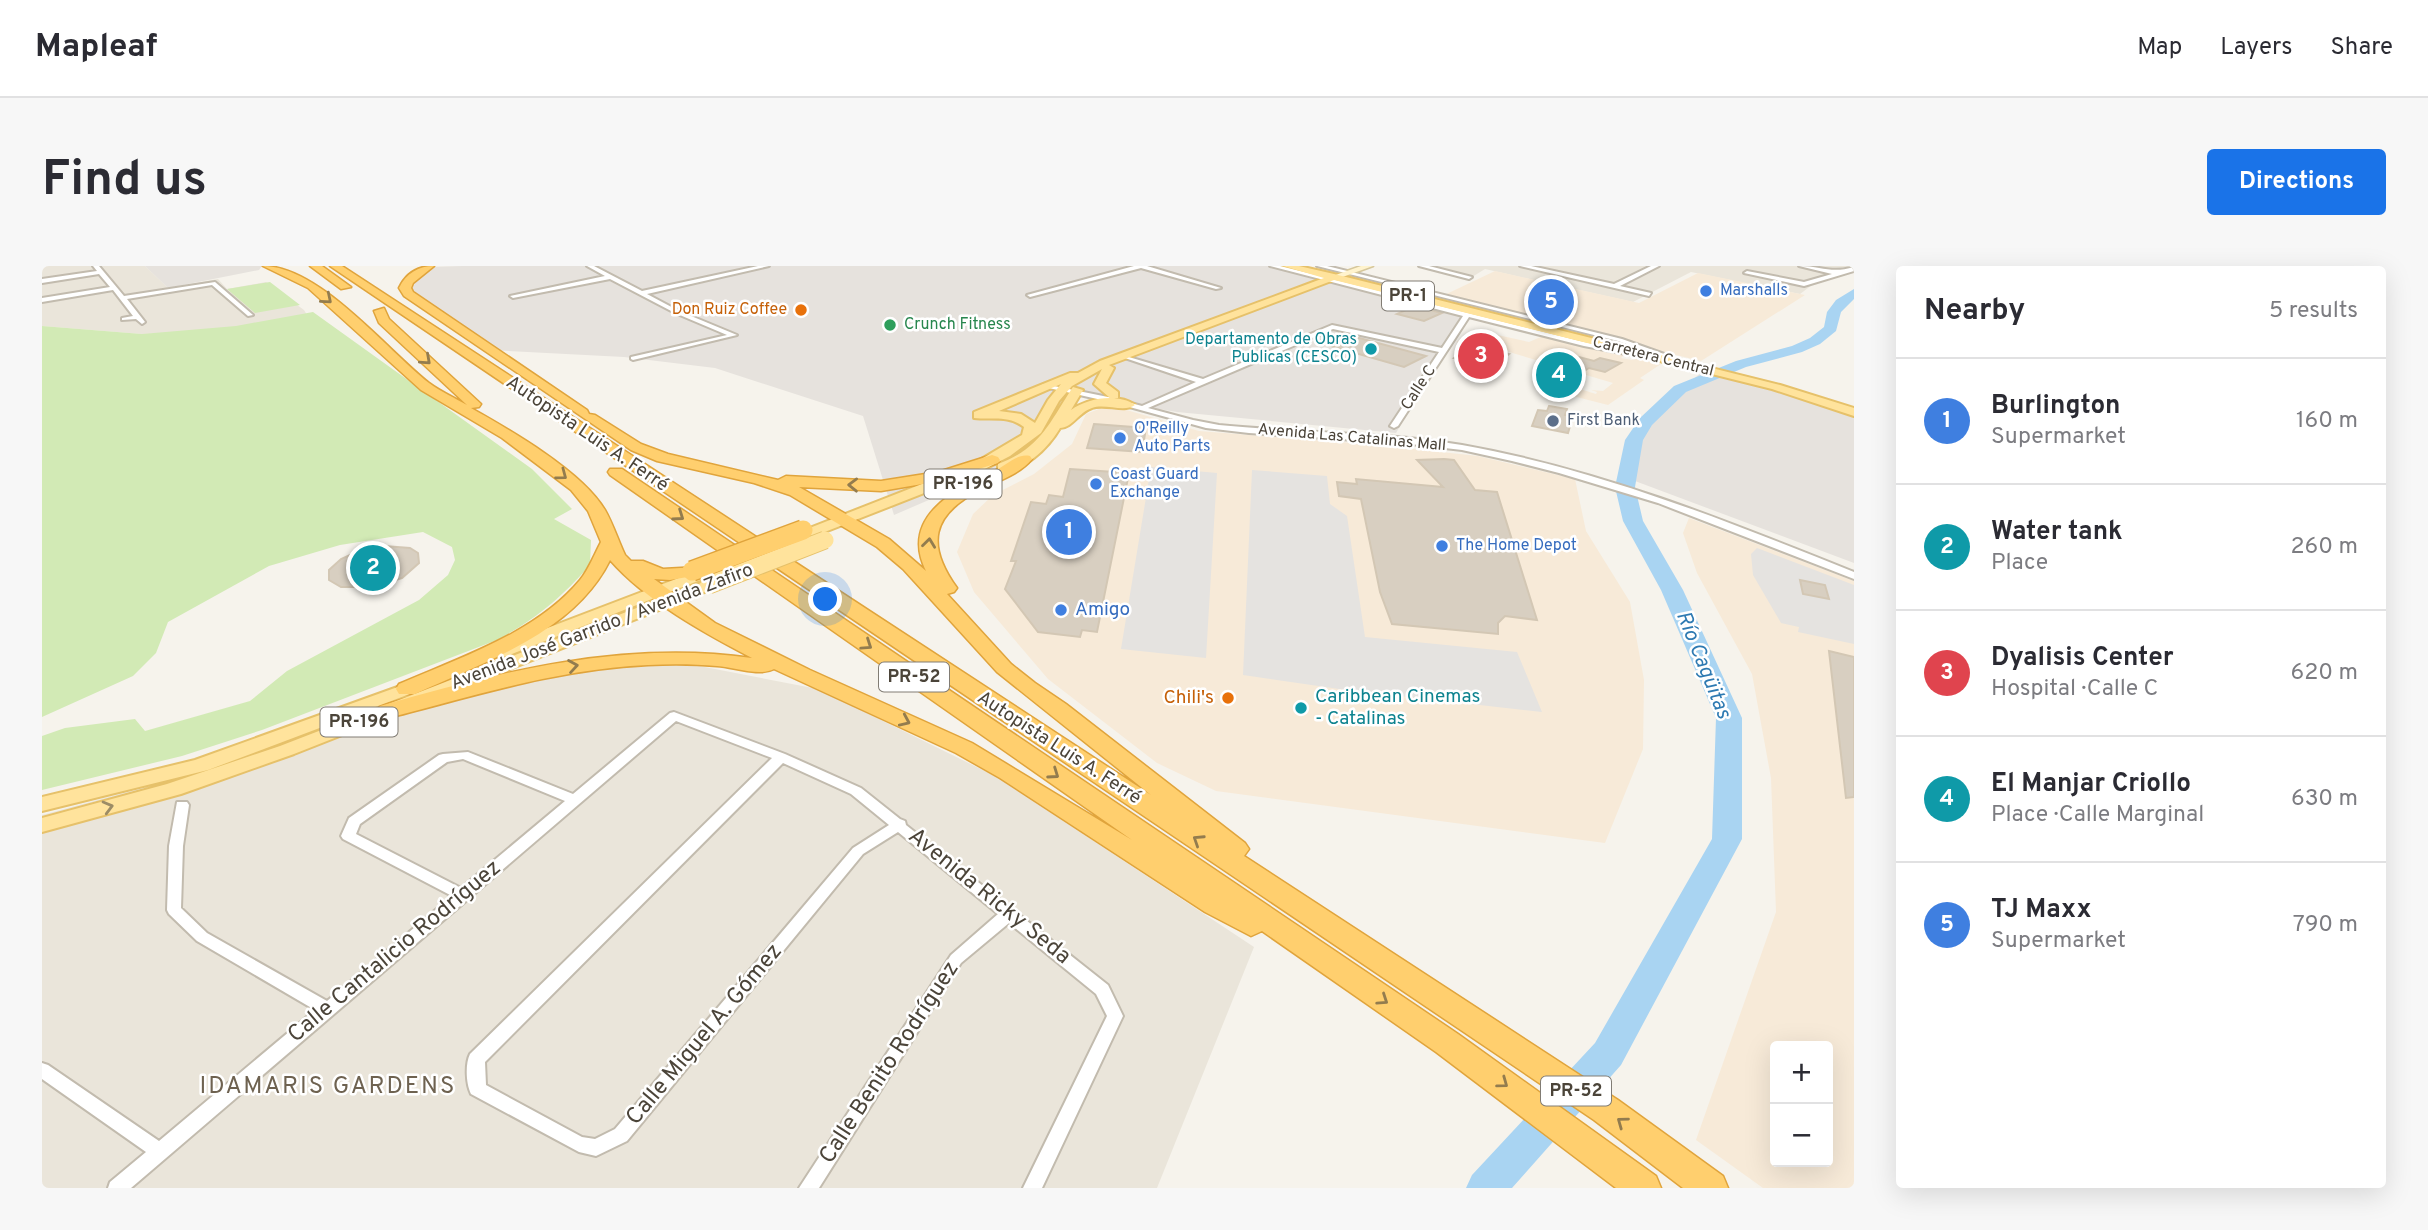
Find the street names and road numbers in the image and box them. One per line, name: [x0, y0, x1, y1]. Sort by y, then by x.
road number: PR-1: [1382, 281, 1434, 310]
street label: Carretera Central: [1590, 332, 1716, 382]
street label: Calle C: [1397, 362, 1441, 414]
street label: Autopista Luis A. Ferré: [501, 371, 673, 497]
street label: Avenida Las Catalinas Mall: [1257, 420, 1447, 456]
road number: PR-196: [925, 470, 1002, 498]
street label: Avenida José Garrido / Avenida Zafiro: [447, 558, 757, 696]
road number: PR-52: [879, 662, 949, 692]
street label: Autopista Luis A. Ferré: [972, 686, 1146, 810]
road number: PR-196: [320, 708, 398, 736]
street label: Avenida Ricky Seda: [902, 822, 1076, 972]
street label: Calle Cantalicio Rodríguez: [282, 854, 508, 1050]
street label: Calle Miguel A. Gómez: [621, 938, 789, 1132]
street label: Calle Benito Rodríguez: [814, 956, 966, 1170]
road number: PR-52: [1541, 1076, 1611, 1106]

